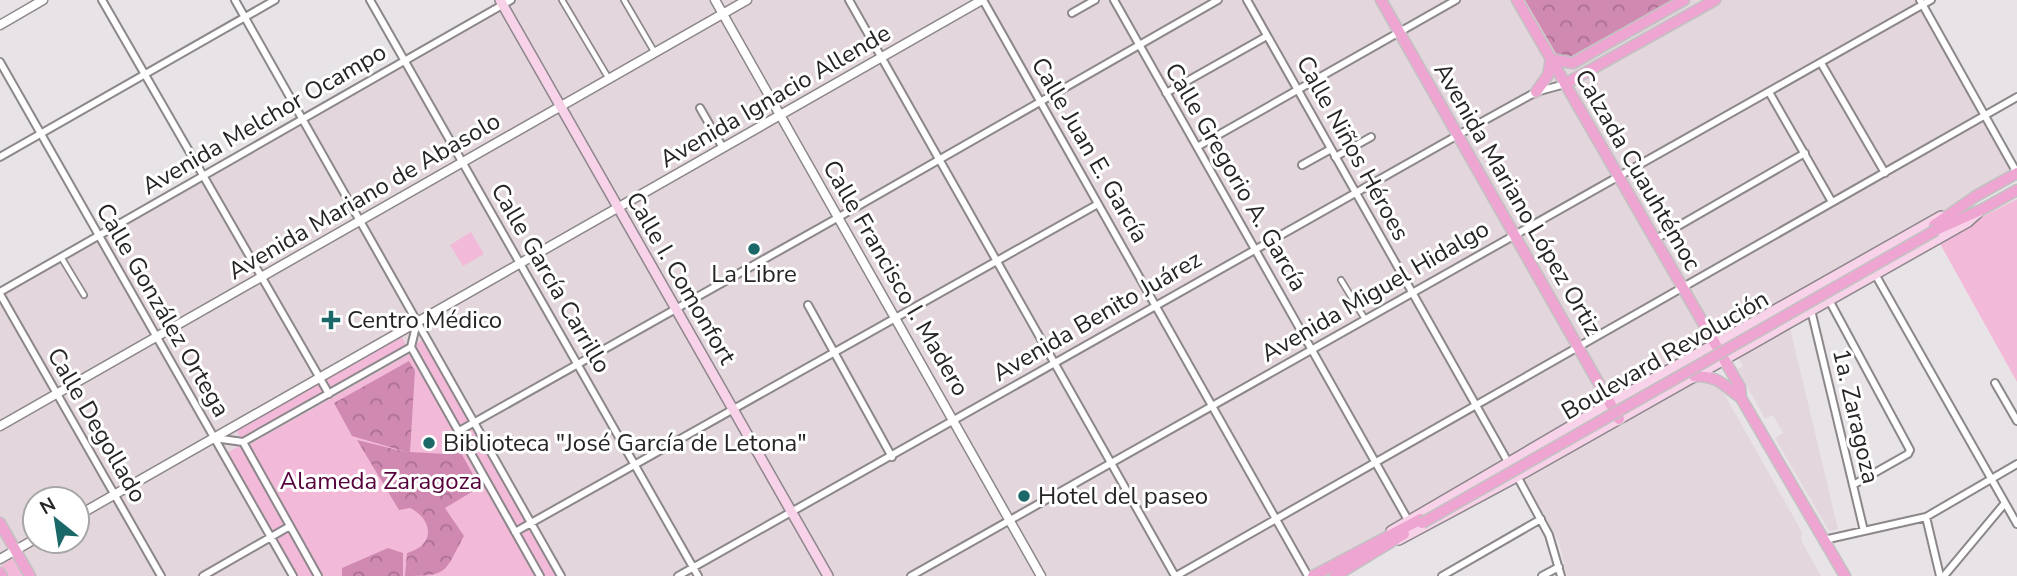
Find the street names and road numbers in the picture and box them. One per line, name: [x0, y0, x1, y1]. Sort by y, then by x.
street label: Avenida Ignacio Allende: [654, 17, 896, 175]
street label: Avenida Melchor Ocampo: [136, 36, 392, 202]
street label: Calle Niños Héroes: [1289, 50, 1417, 246]
street label: Calle Juan E. García: [1024, 51, 1156, 249]
street label: Calle Gregorio A. García: [1157, 57, 1315, 297]
street label: Avenida Mariano López Ortiz: [1427, 57, 1609, 341]
street label: Calzada Cuauhtémoc: [1567, 64, 1709, 276]
street label: Avenida Mariano de Abasolo: [222, 105, 506, 287]
street label: Calle Francisco I. Madero: [815, 154, 977, 402]
street label: Calle García Carrillo: [484, 177, 618, 379]
street label: Calle I. Comonfort: [619, 186, 744, 371]
street label: Calle González Ortega: [89, 197, 237, 423]
street label: Avenida Miguel Hidalgo: [1255, 213, 1495, 369]
street label: Avenida Benito Juárez: [987, 243, 1207, 389]
street label: Boulevard Revolución: [1556, 283, 1774, 427]
street label: Calle Degollado: [40, 342, 154, 508]
street label: 1a. Zaragoza: [1825, 345, 1887, 487]

